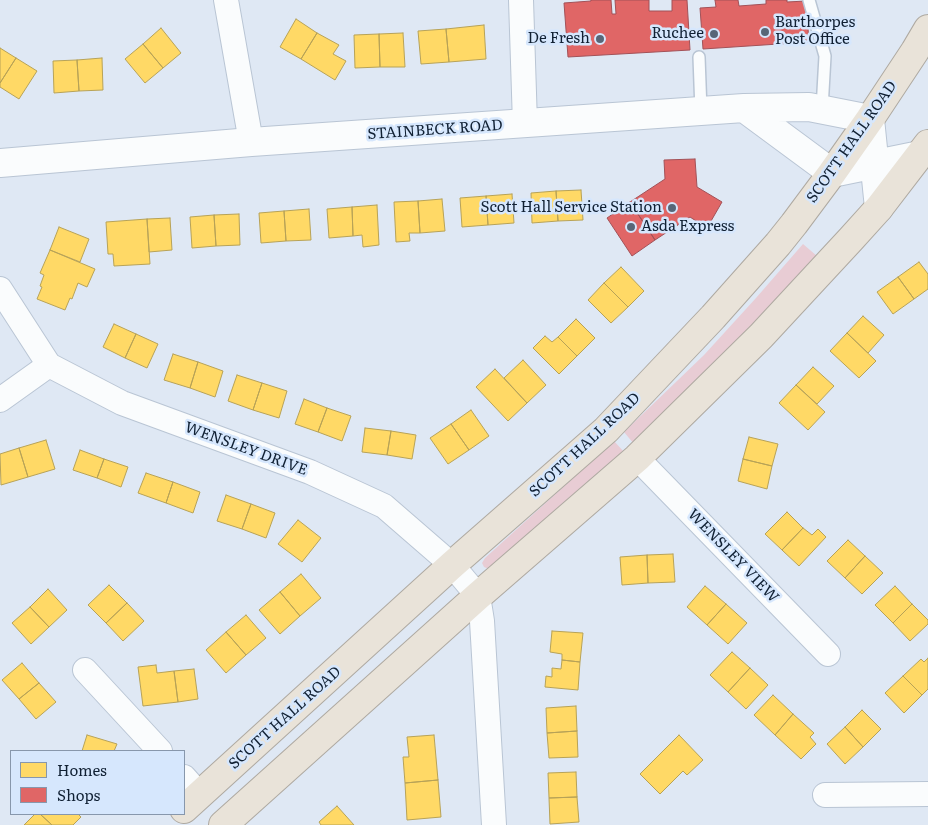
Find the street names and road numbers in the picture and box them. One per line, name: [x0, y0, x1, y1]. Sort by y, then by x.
street label: SCOTT HALL ROAD: [803, 78, 901, 206]
street label: STAINBECK ROAD: [367, 116, 503, 144]
street label: SCOTT HALL ROAD: [526, 389, 644, 501]
street label: WENSLEY DRIVE: [182, 418, 310, 480]
street label: WENSLEY VIEW: [684, 505, 782, 607]
street label: SCOTT HALL ROAD: [225, 663, 345, 773]

